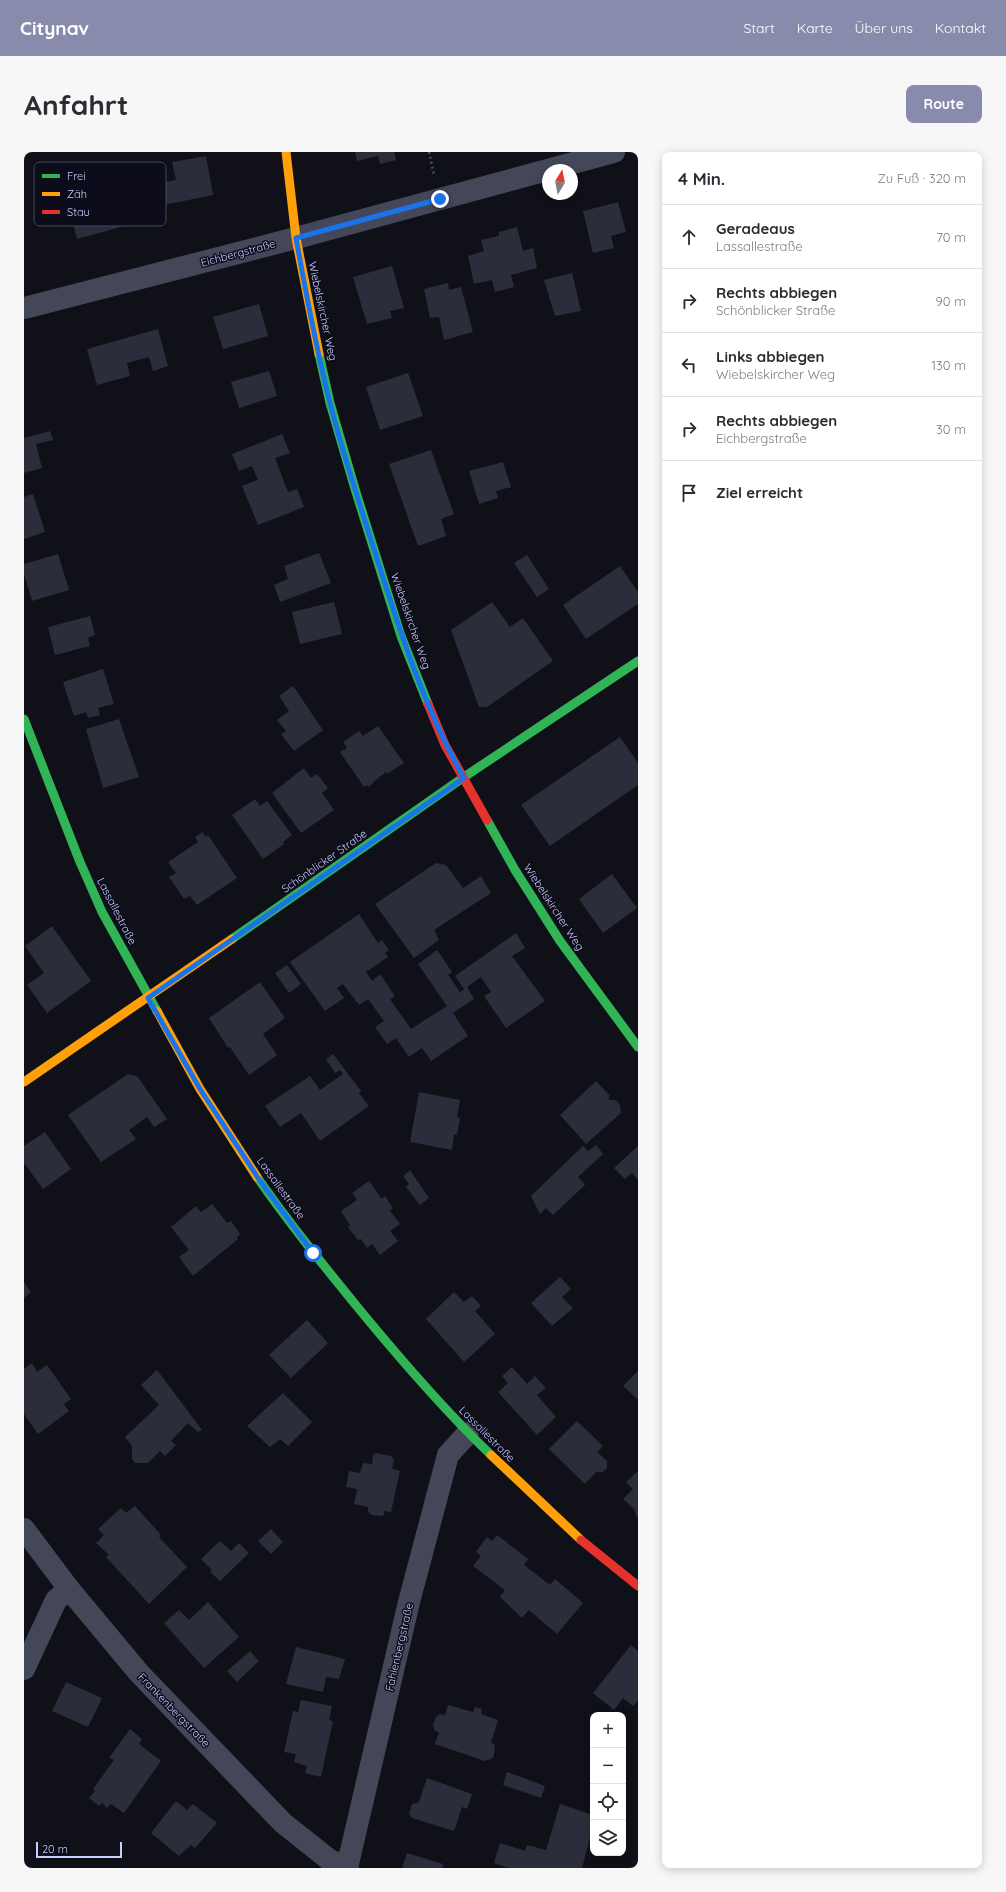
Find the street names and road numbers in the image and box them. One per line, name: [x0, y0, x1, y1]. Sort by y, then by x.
street label: Eichbergstraße: [199, 236, 277, 270]
street label: Wiebelskircher Weg: [306, 260, 340, 362]
street label: Wiebelskircher Weg: [388, 571, 434, 671]
street label: Schönblicker Straße: [279, 826, 369, 896]
street label: Wiebelskircher Weg: [521, 861, 587, 953]
street label: Lassallestraße: [94, 875, 140, 947]
street label: Lassallestraße: [254, 1154, 308, 1222]
street label: Lassallestraße: [456, 1403, 518, 1465]
street label: Fahlenbergstraße: [382, 1602, 416, 1692]
street label: Frankenbergstraße: [135, 1670, 213, 1750]

